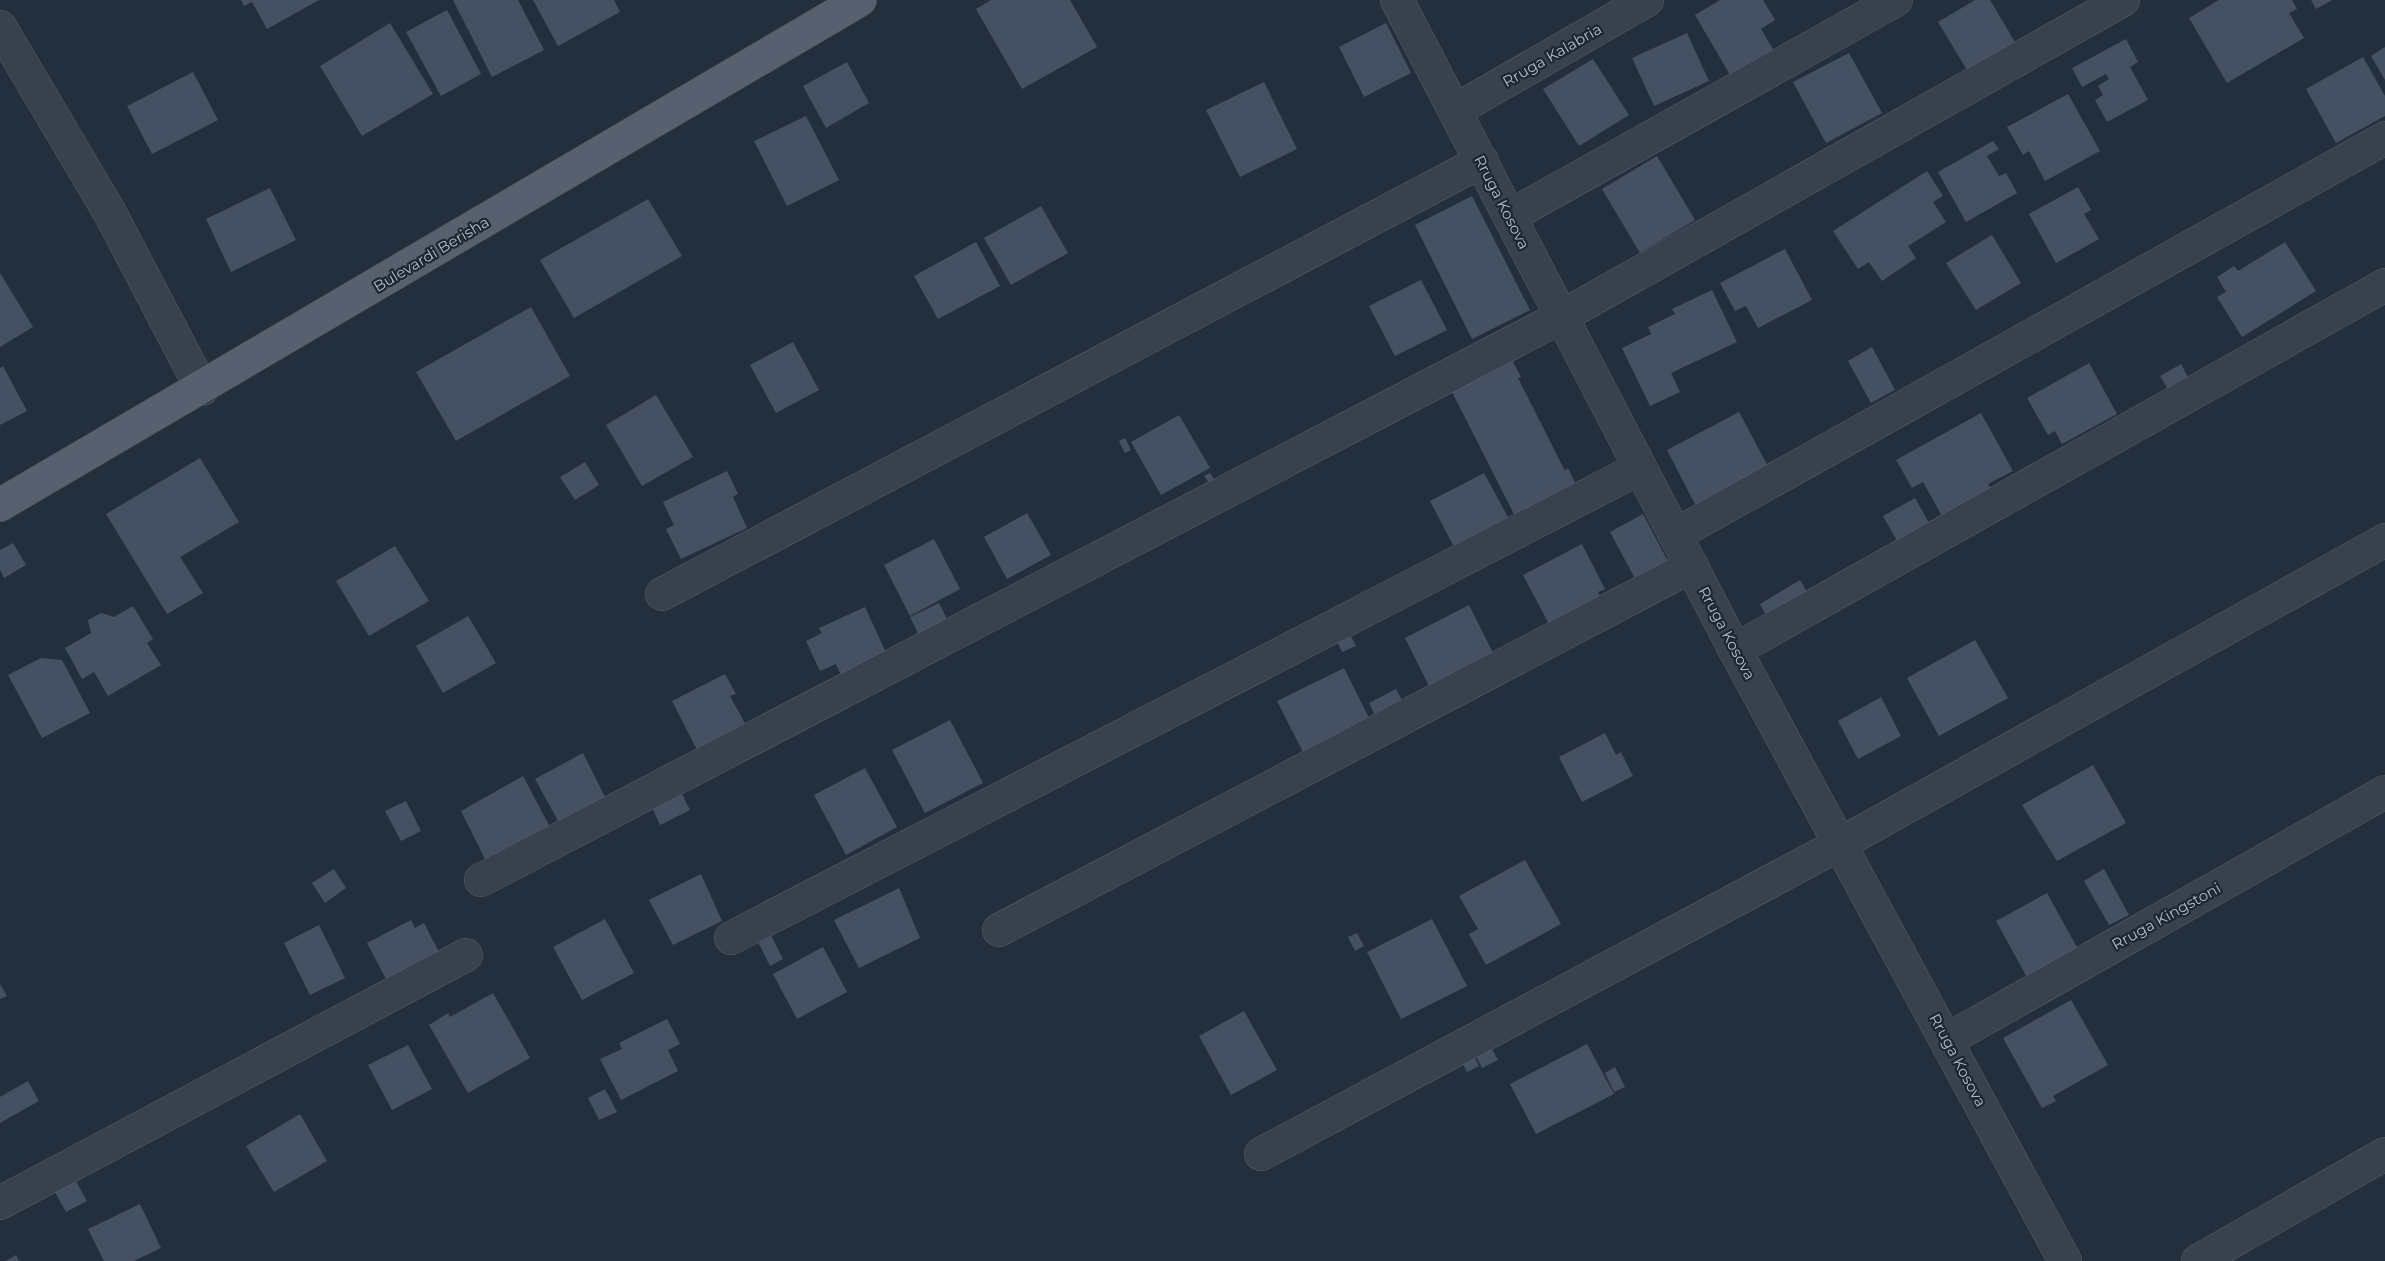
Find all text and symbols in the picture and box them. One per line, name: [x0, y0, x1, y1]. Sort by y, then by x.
street label: Rruga Kalabria: [1499, 19, 1605, 91]
street label: Rruga Kosova: [1470, 152, 1534, 252]
street label: Bulevardi Berisha: [370, 212, 492, 296]
street label: Rruga Kosova: [1694, 583, 1760, 683]
street label: Rruga Kingstoni: [2108, 878, 2224, 954]
street label: Rruga Kosova: [1925, 1010, 1991, 1110]

